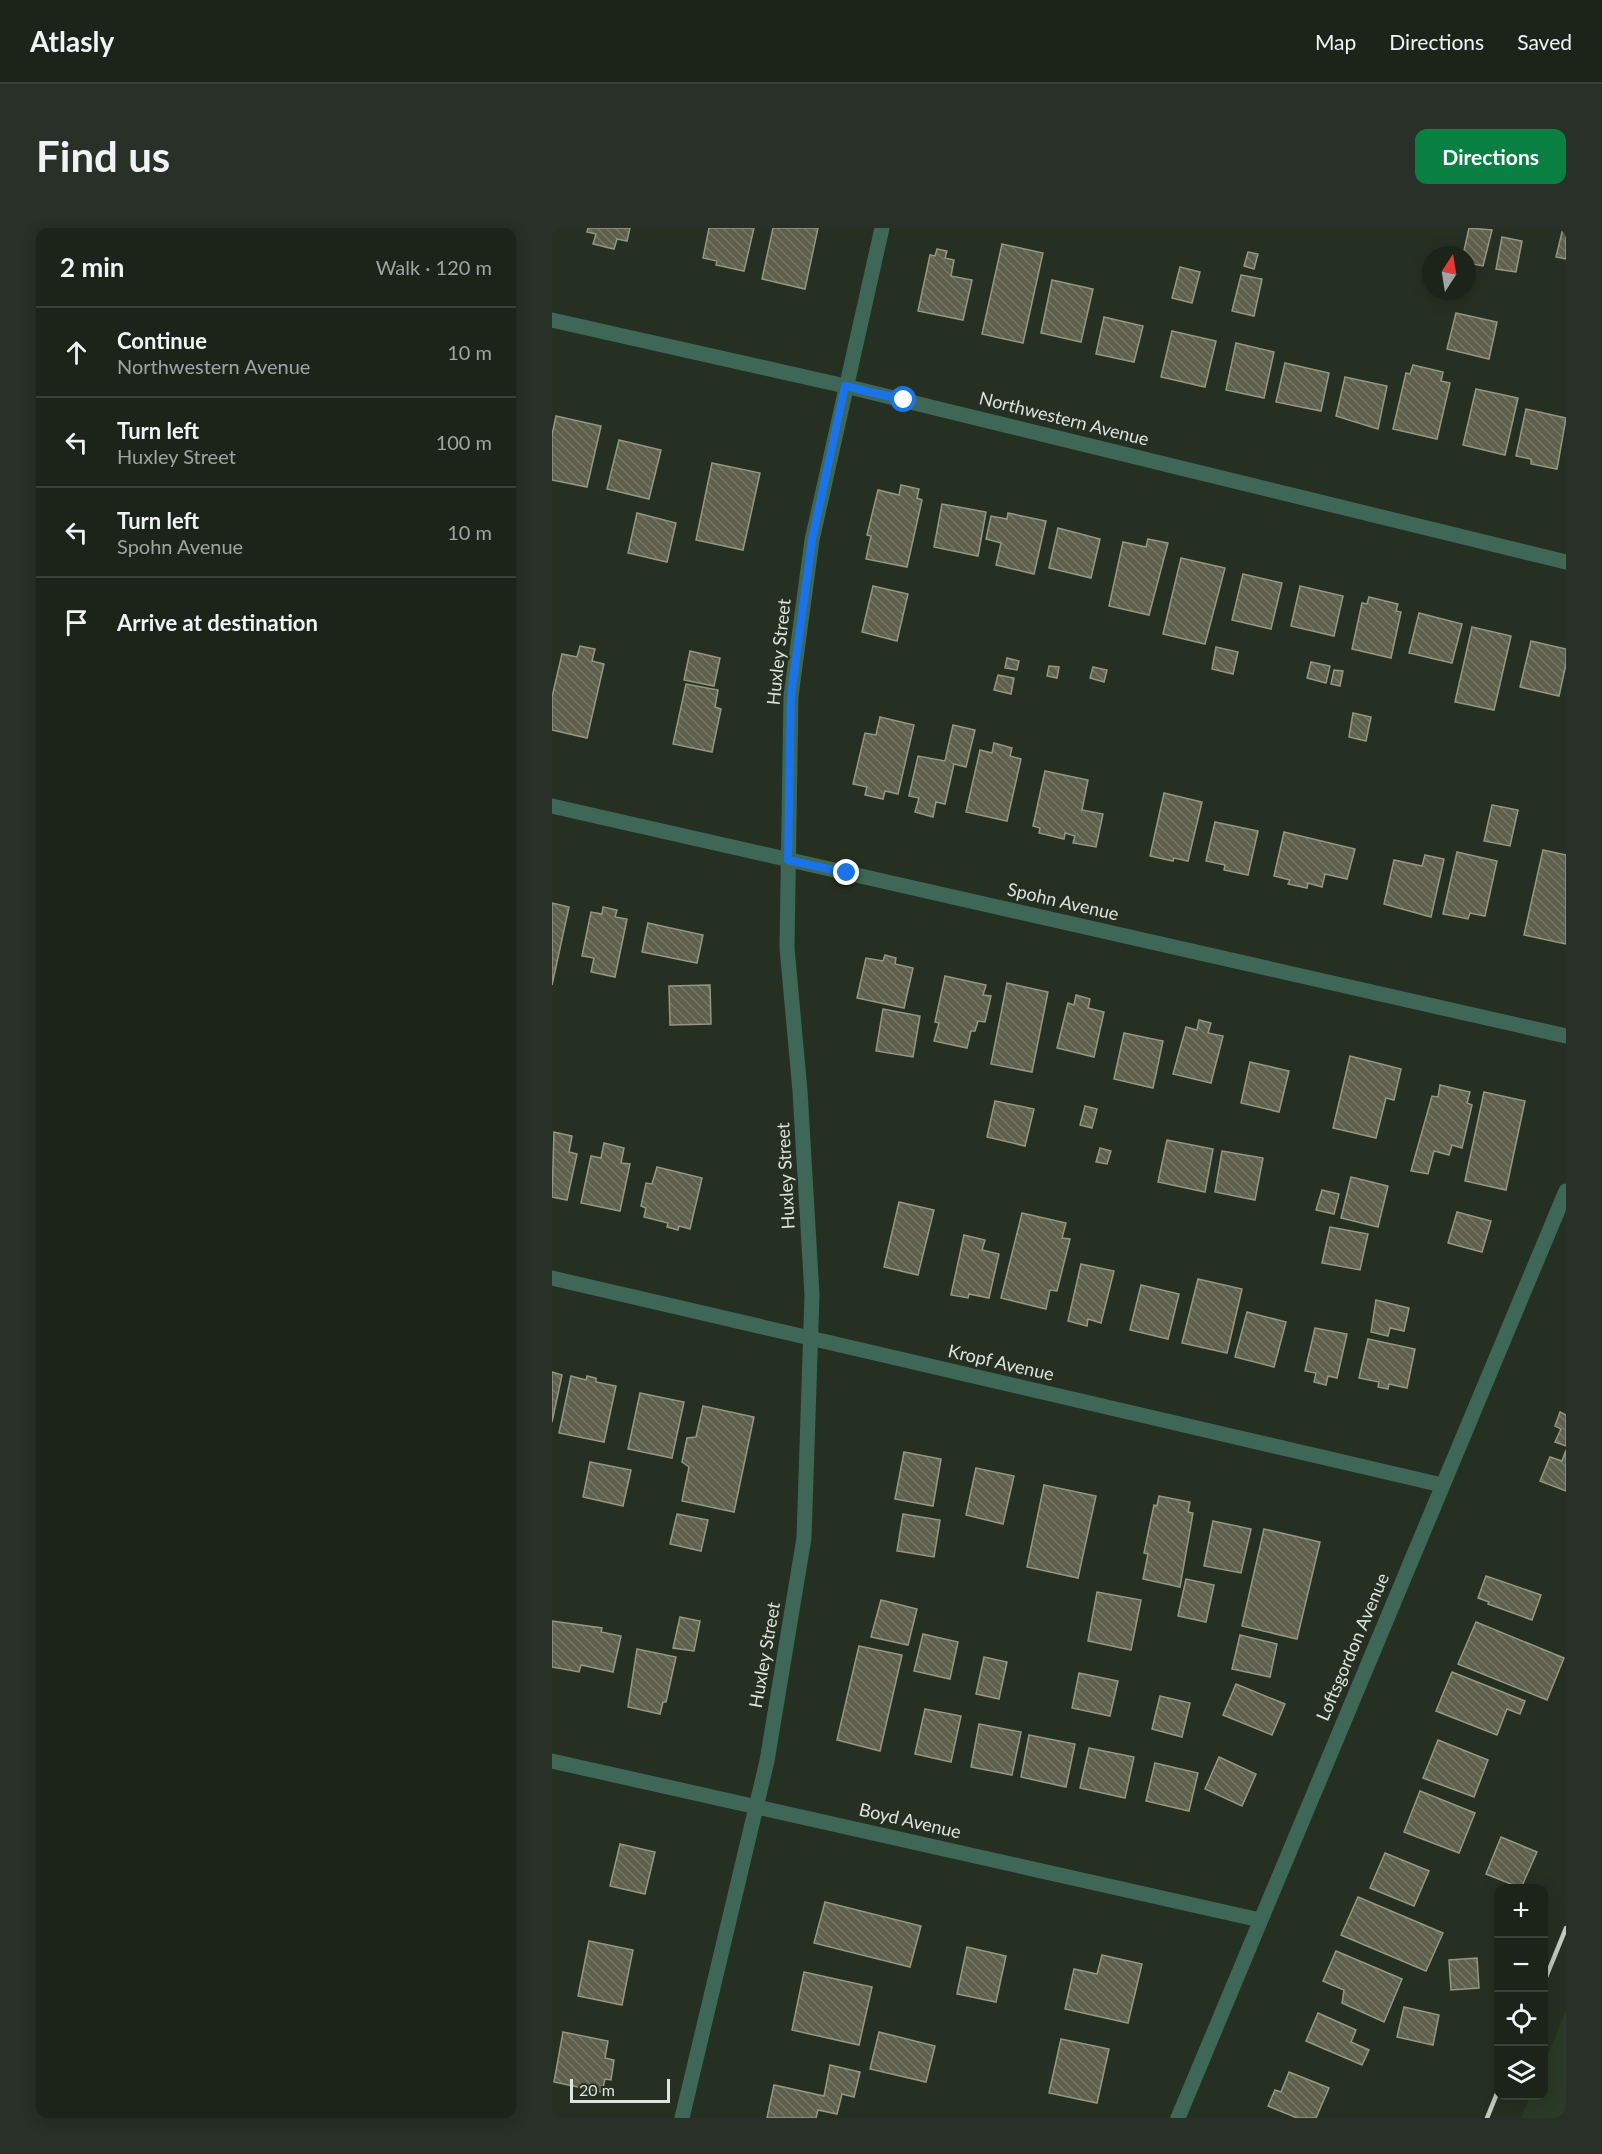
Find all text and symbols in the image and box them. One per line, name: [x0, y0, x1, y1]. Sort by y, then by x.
text: Atlasly: [30, 24, 114, 58]
text: Map: [1315, 29, 1356, 54]
text: Directions: [1389, 29, 1484, 54]
text: Saved: [1517, 29, 1572, 54]
button: Directions: [1415, 129, 1566, 184]
text: Find us: [36, 131, 170, 181]
north arrow: [1422, 246, 1476, 300]
text: 2 min: [60, 251, 124, 283]
text: Walk · 120 m: [376, 255, 492, 279]
text: Continue: [117, 327, 207, 354]
icon: ahead: [60, 336, 93, 369]
text: 10 m: [447, 340, 492, 364]
text: Northwestern Avenue: [117, 354, 310, 378]
route start: [890, 386, 916, 412]
street label: Northwestern Avenue: [977, 386, 1151, 450]
text: Turn left: [117, 417, 199, 444]
icon: left: [60, 426, 93, 459]
text: 100 m: [436, 430, 492, 454]
text: Huxley Street: [117, 444, 236, 468]
text: Turn left: [117, 507, 199, 534]
icon: left: [60, 516, 93, 549]
text: 10 m: [447, 520, 492, 544]
text: Spohn Avenue: [117, 534, 243, 558]
street label: Huxley Street: [761, 597, 795, 706]
icon: arrive: [60, 606, 93, 639]
text: Arrive at destination: [117, 609, 318, 636]
route end: [833, 859, 859, 885]
street label: Spohn Avenue: [1005, 878, 1121, 925]
street label: Huxley Street: [771, 1122, 799, 1230]
street label: Kropf Avenue: [946, 1339, 1056, 1385]
street label: Loftsgordon Avenue: [1311, 1569, 1393, 1724]
street label: Huxley Street: [744, 1600, 784, 1709]
street label: Boyd Avenue: [857, 1798, 963, 1842]
map controls: [1494, 1884, 1548, 2100]
button: +: [1494, 1884, 1548, 1938]
button: −: [1494, 1938, 1548, 1992]
button: locate: [1494, 1992, 1548, 2046]
button: layers: [1494, 2046, 1548, 2100]
scale bar: [570, 2076, 670, 2104]
text: 20 m: [579, 2080, 615, 2099]

